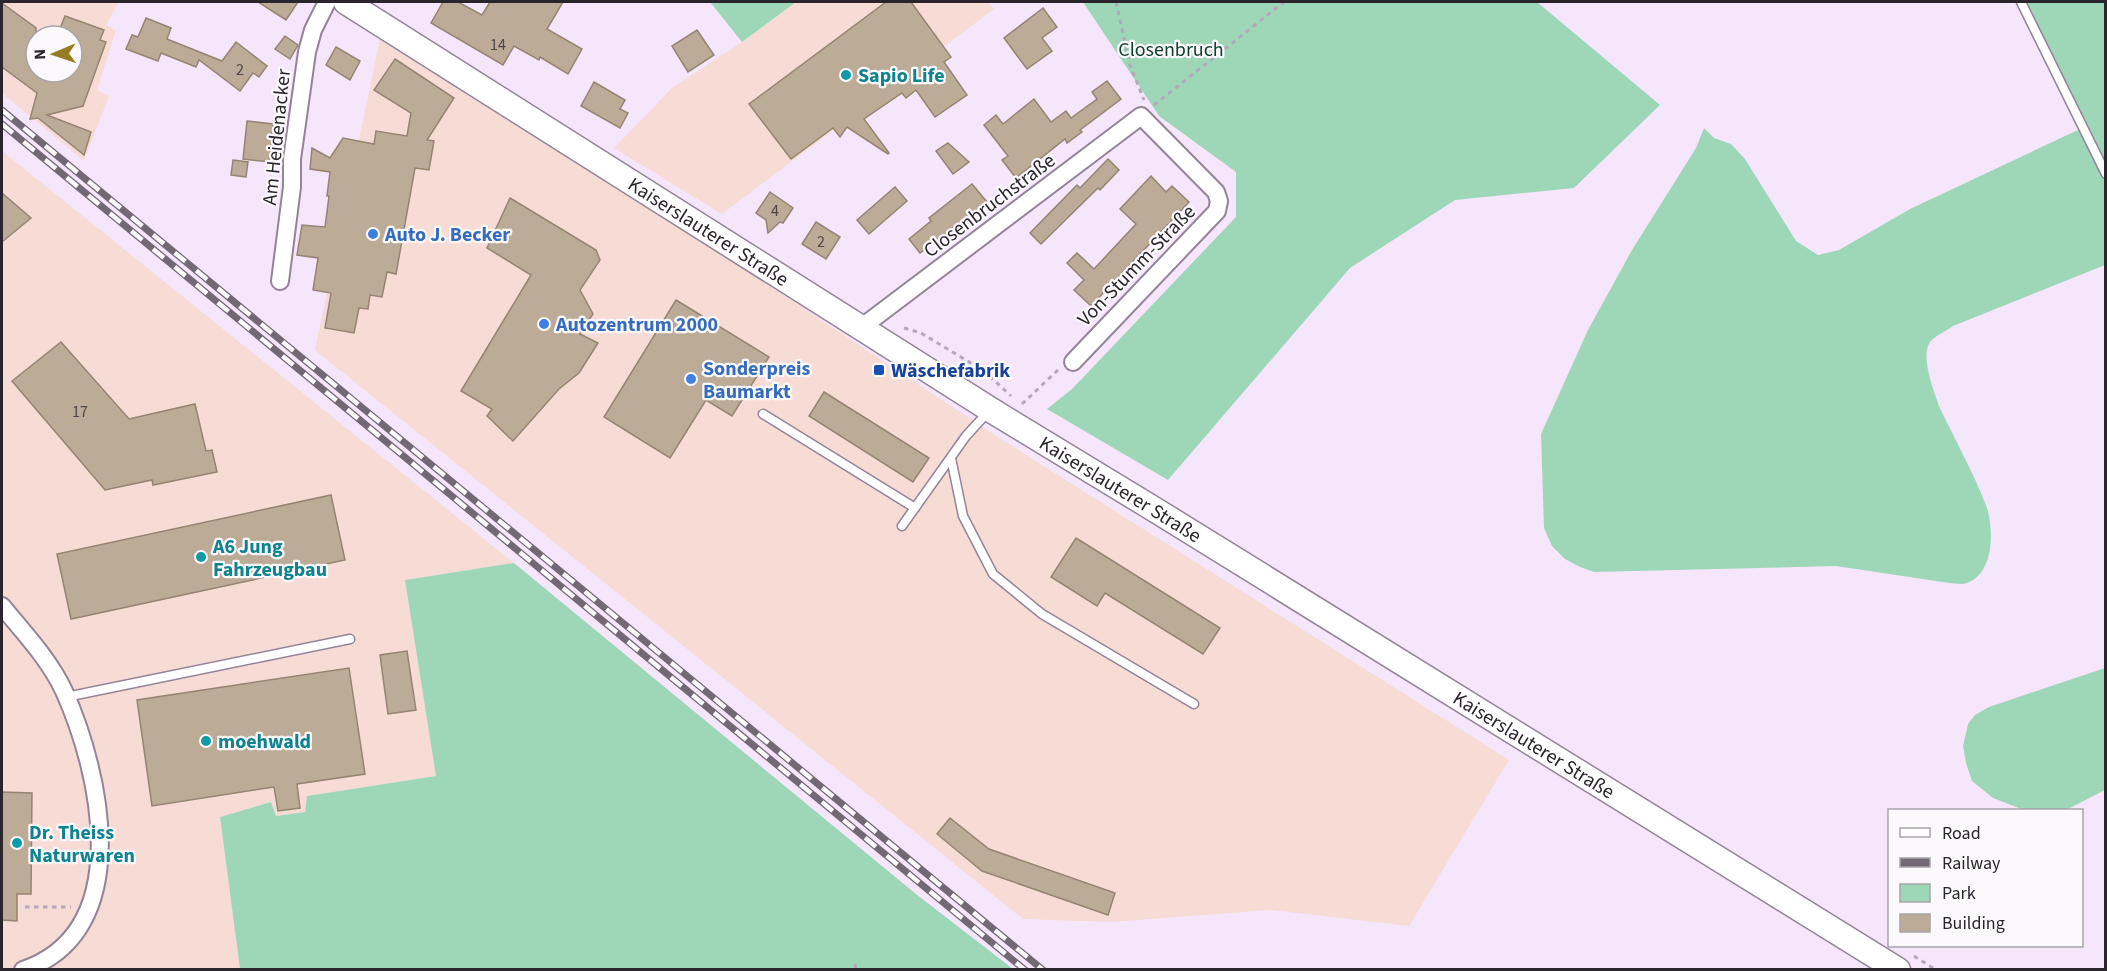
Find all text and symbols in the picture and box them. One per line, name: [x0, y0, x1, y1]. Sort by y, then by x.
north arrow: [24, 24, 84, 84]
house number: 14: [490, 34, 506, 56]
park label: Closenbruch: [1118, 36, 1224, 64]
text: N: [29, 49, 51, 60]
house number: 2: [236, 59, 244, 81]
place label: Sapio Life: [858, 62, 945, 90]
street label: Am Heidenacker: [256, 68, 298, 207]
marker: Sapio Life: [839, 68, 853, 82]
street label: Closenbruchstraße: [918, 147, 1061, 265]
street label: Kaiserslauterer Straße: [622, 171, 794, 294]
street label: Von-Stumm-Straße: [1071, 199, 1202, 333]
house number: 4: [771, 200, 779, 222]
place label: Auto J. Becker: [384, 221, 510, 249]
marker: Auto J. Becker: [366, 227, 380, 241]
house number: 2: [817, 231, 825, 253]
place label: Autozentrum 2000: [555, 311, 718, 339]
marker: Autozentrum 2000: [537, 317, 551, 331]
place label: Sonderpreis Baumarkt: [703, 355, 811, 406]
place label: Wäschefabrik: [891, 357, 1010, 385]
marker: Wäschefabrik: [872, 363, 886, 377]
marker: Sonderpreis Baumarkt: [684, 372, 698, 386]
house number: 17: [72, 401, 88, 423]
street label: Kaiserslauterer Straße: [1034, 430, 1207, 550]
place label: A6 Jung Fahrzeugbau: [212, 533, 327, 584]
marker: A6 Jung Fahrzeugbau: [194, 550, 208, 564]
street label: Kaiserslauterer Straße: [1447, 685, 1620, 806]
place label: moehwald: [218, 728, 311, 756]
marker: moehwald: [199, 734, 213, 748]
legend: [1888, 809, 2083, 947]
place label: Dr. Theiss Naturwaren: [29, 819, 135, 870]
text: Road: [1942, 821, 1981, 846]
marker: Dr. Theiss Naturwaren: [10, 836, 24, 850]
text: Railway: [1942, 851, 2001, 876]
text: Park: [1942, 881, 1976, 906]
text: Building: [1942, 911, 2005, 936]

